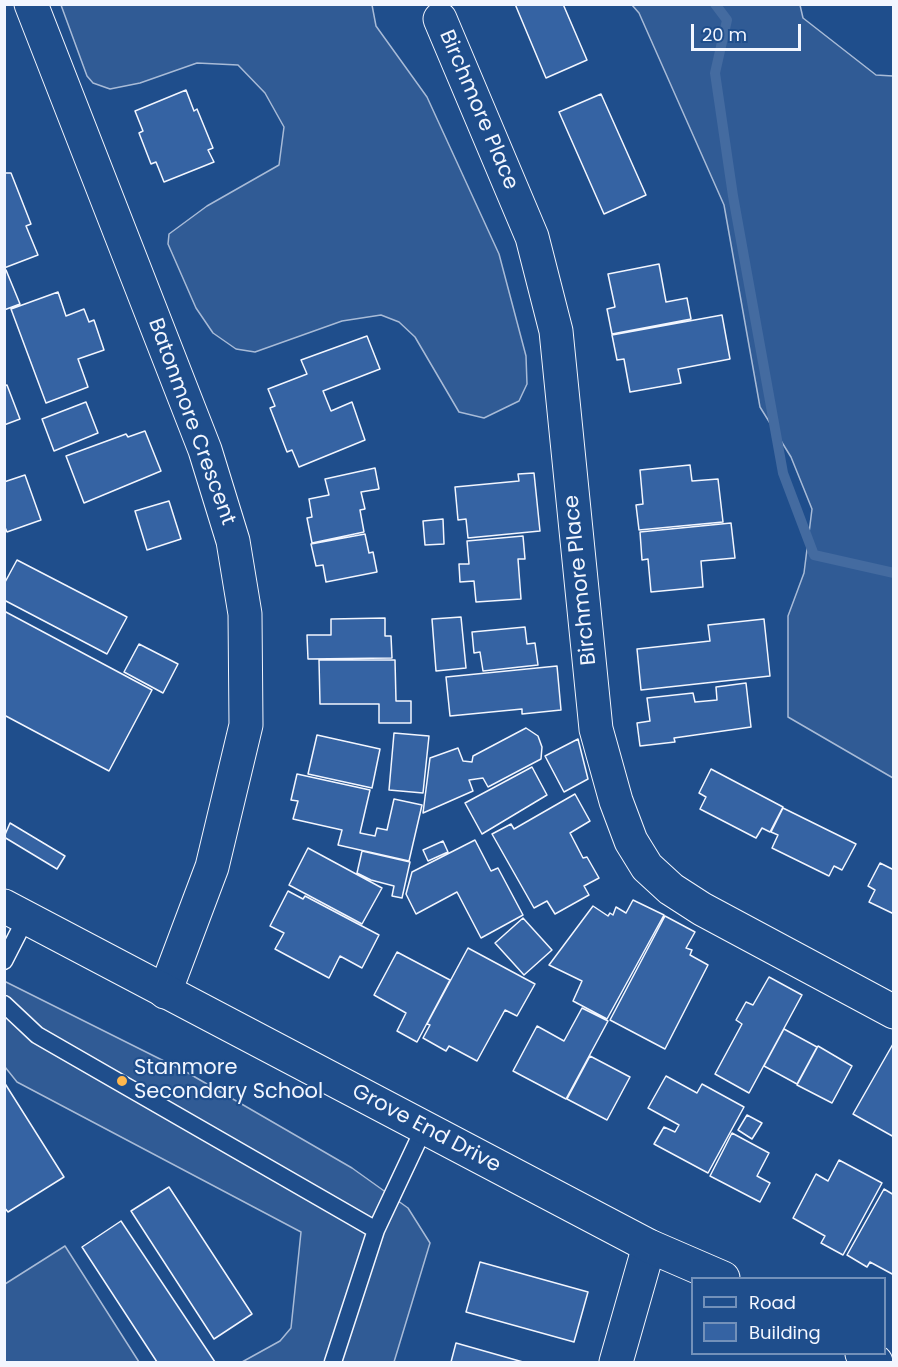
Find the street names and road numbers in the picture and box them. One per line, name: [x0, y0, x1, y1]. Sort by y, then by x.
street label: Birchmore Place: [433, 26, 523, 194]
street label: Batonmore Crescent: [142, 315, 240, 529]
street label: Birchmore Place: [560, 494, 602, 666]
street label: Grove End Drive: [347, 1079, 505, 1179]

